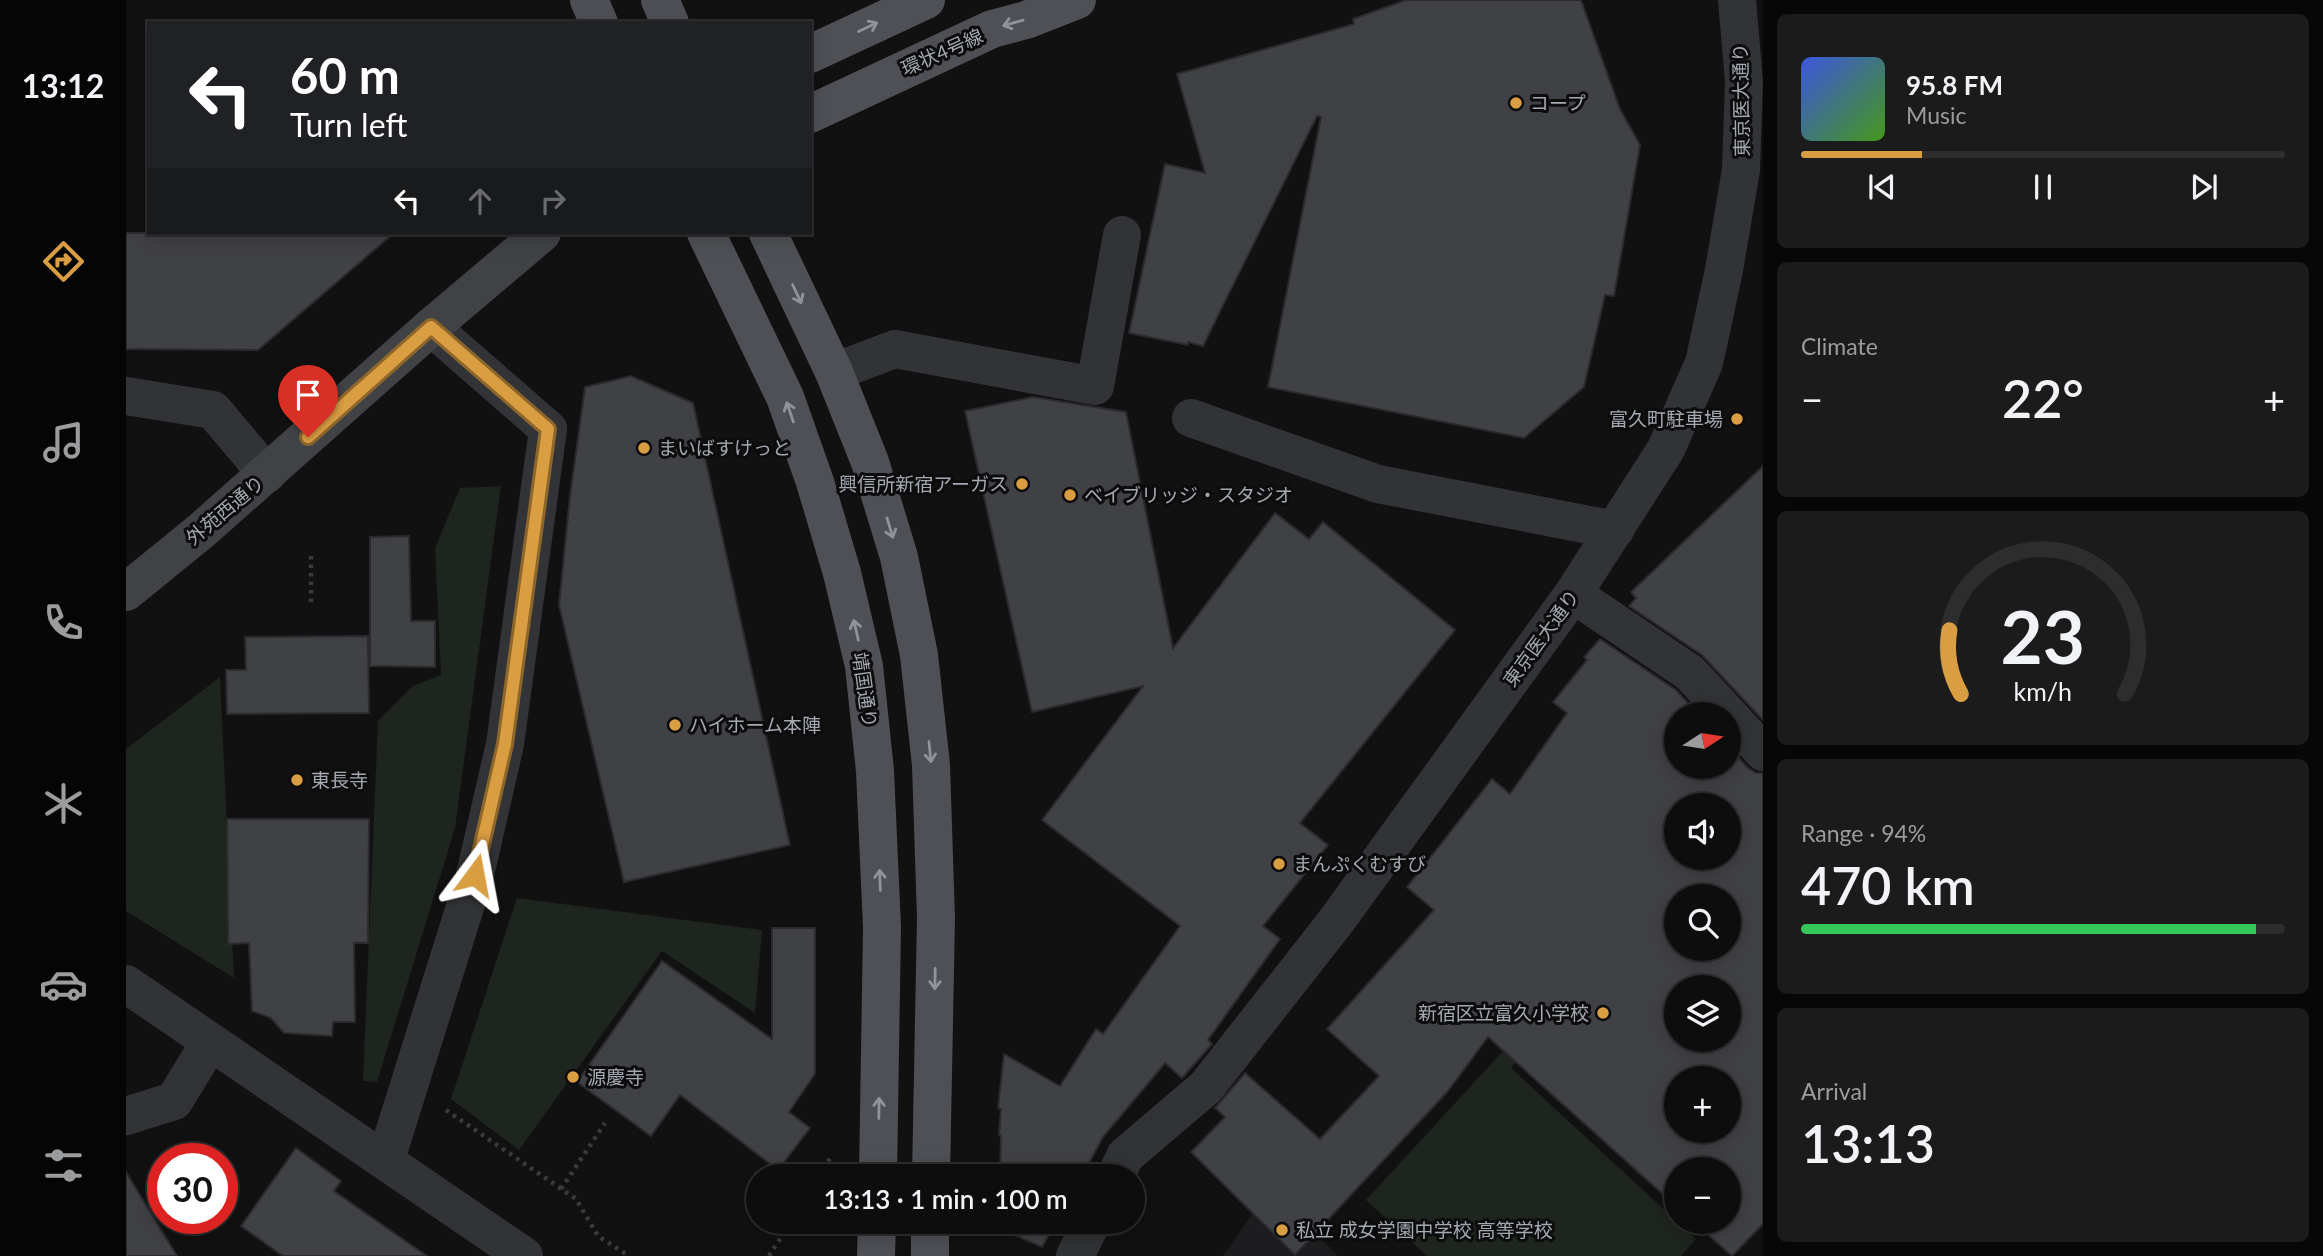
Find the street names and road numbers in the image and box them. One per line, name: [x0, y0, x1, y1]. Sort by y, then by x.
street label: 環状4号線: [897, 23, 986, 80]
street label: 東京医大通り: [1728, 43, 1753, 157]
street label: 外苑西通り: [181, 470, 268, 549]
street label: 東京医大通り: [1498, 585, 1583, 691]
street label: 靖国通り: [849, 651, 882, 729]

